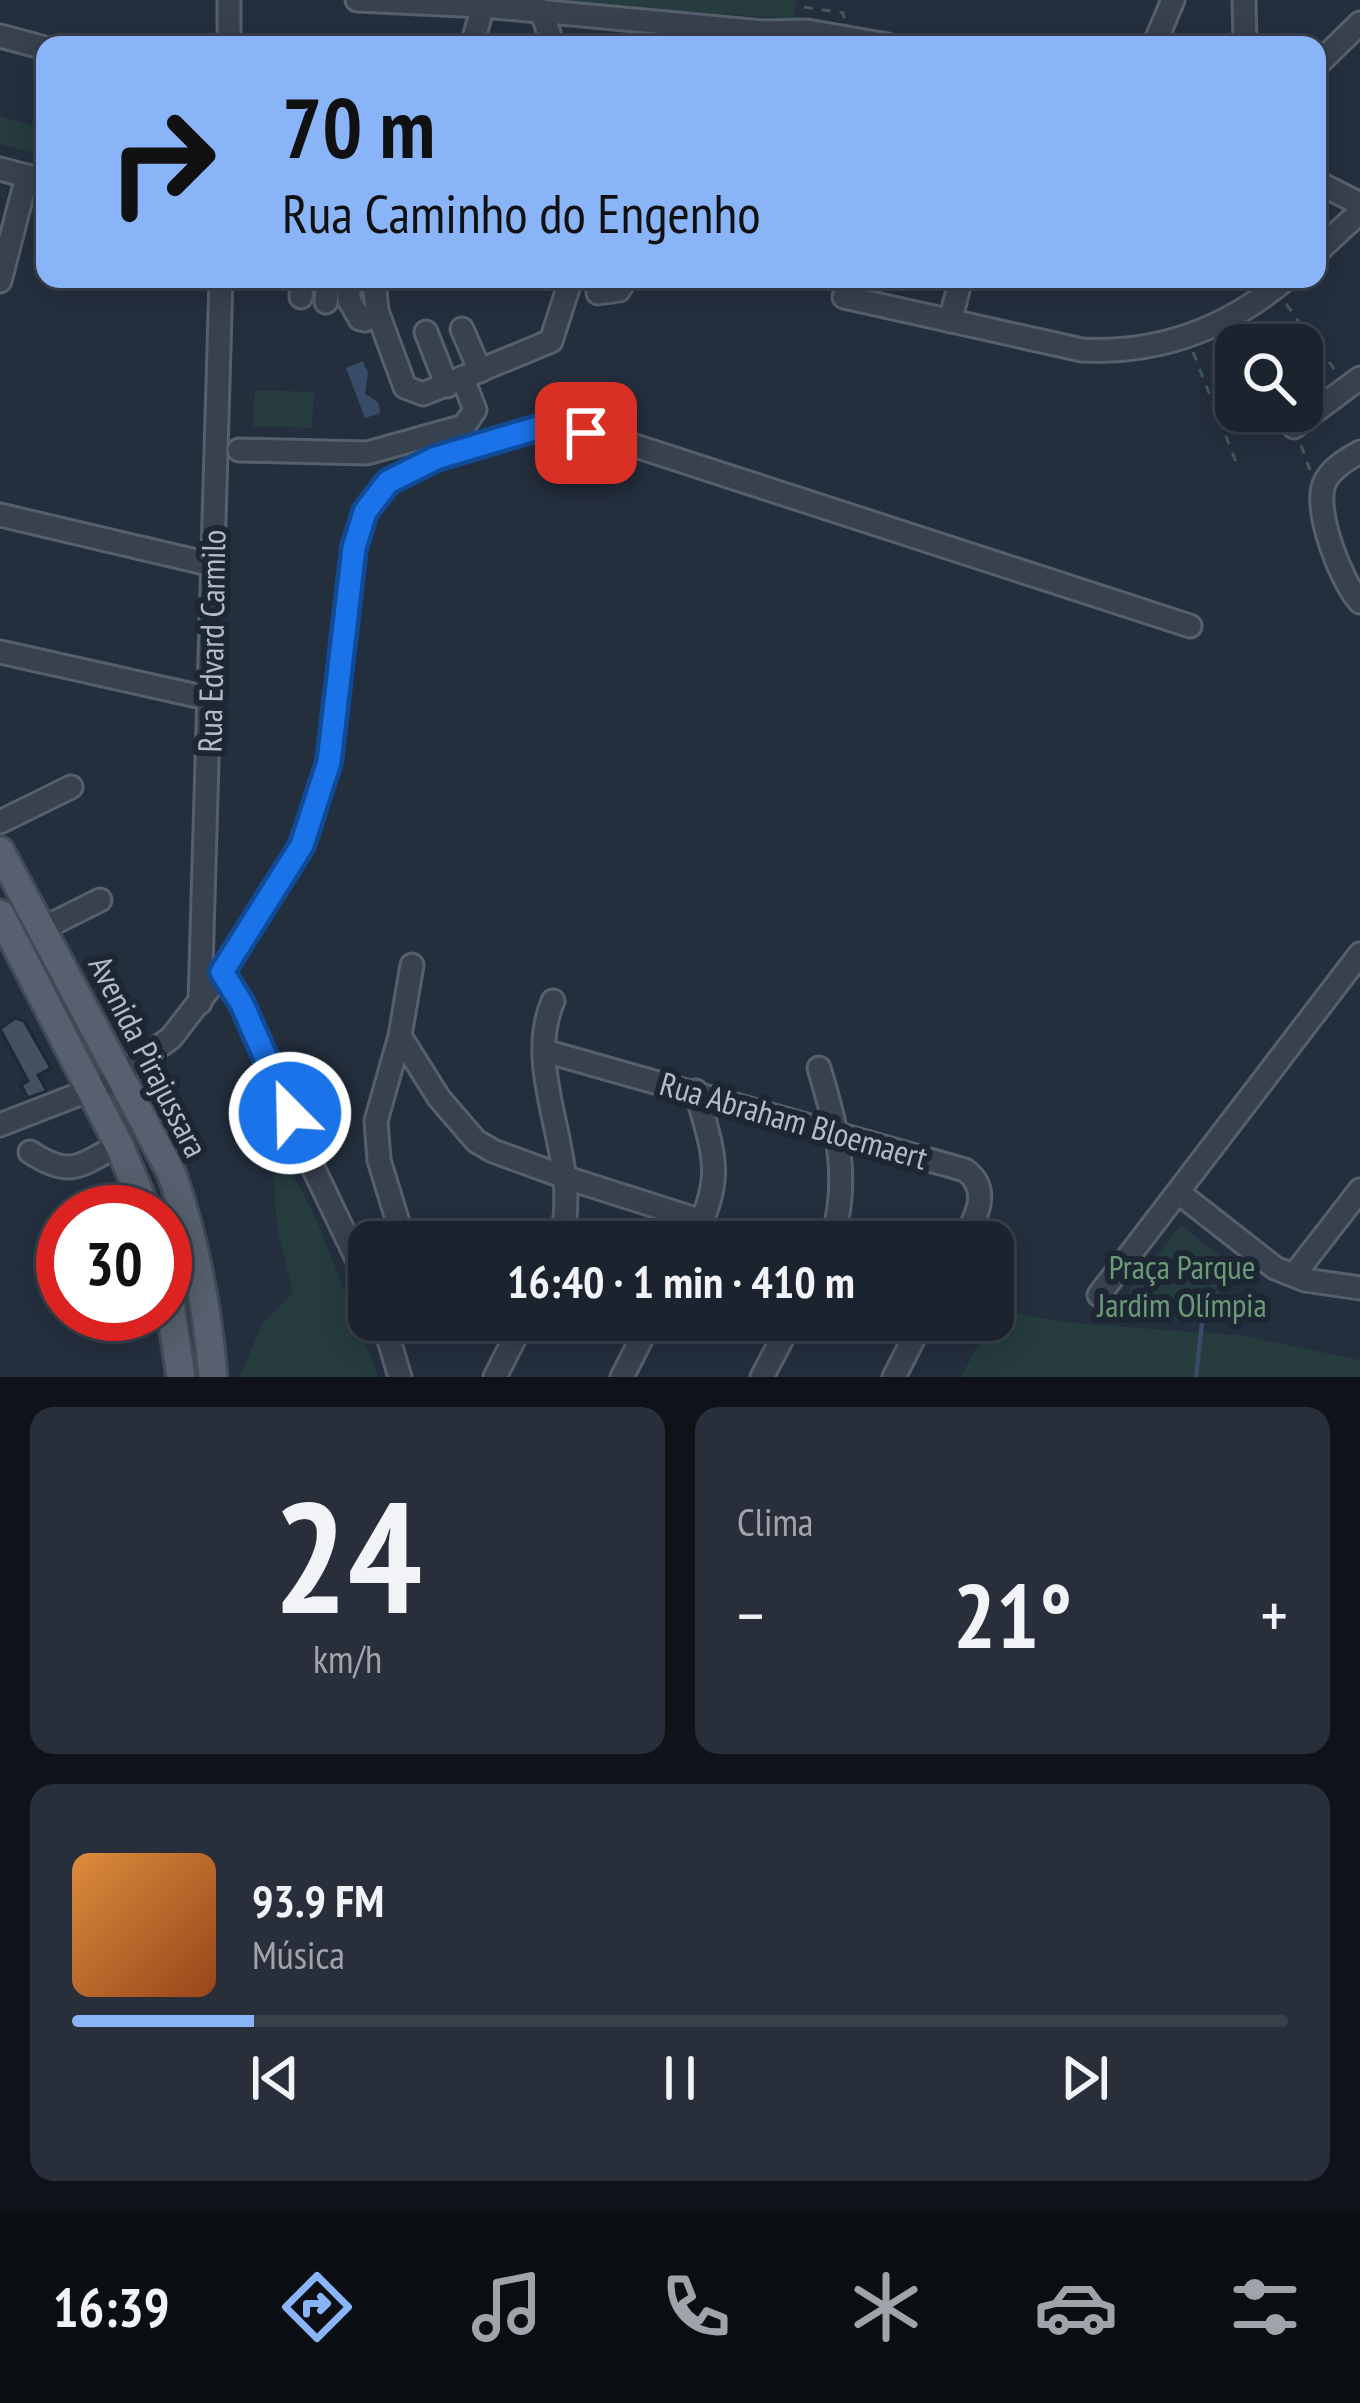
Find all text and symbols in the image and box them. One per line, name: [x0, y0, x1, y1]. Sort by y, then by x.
text: 70 m: [282, 72, 435, 181]
icon: right: [84, 84, 240, 240]
text: Rua Caminho do Engenho: [282, 178, 761, 248]
map controls: [1215, 324, 1323, 432]
button: search: [1215, 324, 1323, 432]
pin: [535, 382, 637, 484]
icon: arrive: [553, 400, 619, 466]
street label: Rua Edvard Carmilo: [188, 529, 234, 753]
street label: Avenida Pirajussara: [80, 948, 218, 1164]
position arrow: [227, 1050, 353, 1176]
street label: Rua Abraham Bloemaert: [655, 1061, 933, 1179]
speed limit sign: 30: [36, 1185, 192, 1341]
park label: Praça Parque Jardim Olímpia: [1096, 1245, 1267, 1326]
text: 16:40 · 1 min · 410 m: [507, 1252, 855, 1310]
text: 24: [273, 1454, 422, 1656]
text: Clima: [737, 1496, 813, 1547]
text: 21°: [953, 1556, 1072, 1673]
text: −: [737, 1572, 764, 1657]
text: +: [1261, 1572, 1288, 1657]
text: km/h: [313, 1633, 382, 1684]
text: 93.9 FM: [252, 1871, 384, 1929]
text: Música: [252, 1929, 345, 1980]
icon: previous: [242, 2045, 308, 2111]
icon: pause: [647, 2045, 713, 2111]
icon: next: [1052, 2045, 1118, 2111]
icon: directions: [275, 2265, 359, 2349]
icon: music: [465, 2265, 549, 2349]
icon: phone: [654, 2265, 738, 2349]
icon: climate: [844, 2265, 928, 2349]
icon: car: [1034, 2265, 1118, 2349]
icon: filters: [1223, 2265, 1307, 2349]
text: 16:39: [53, 2272, 170, 2342]

